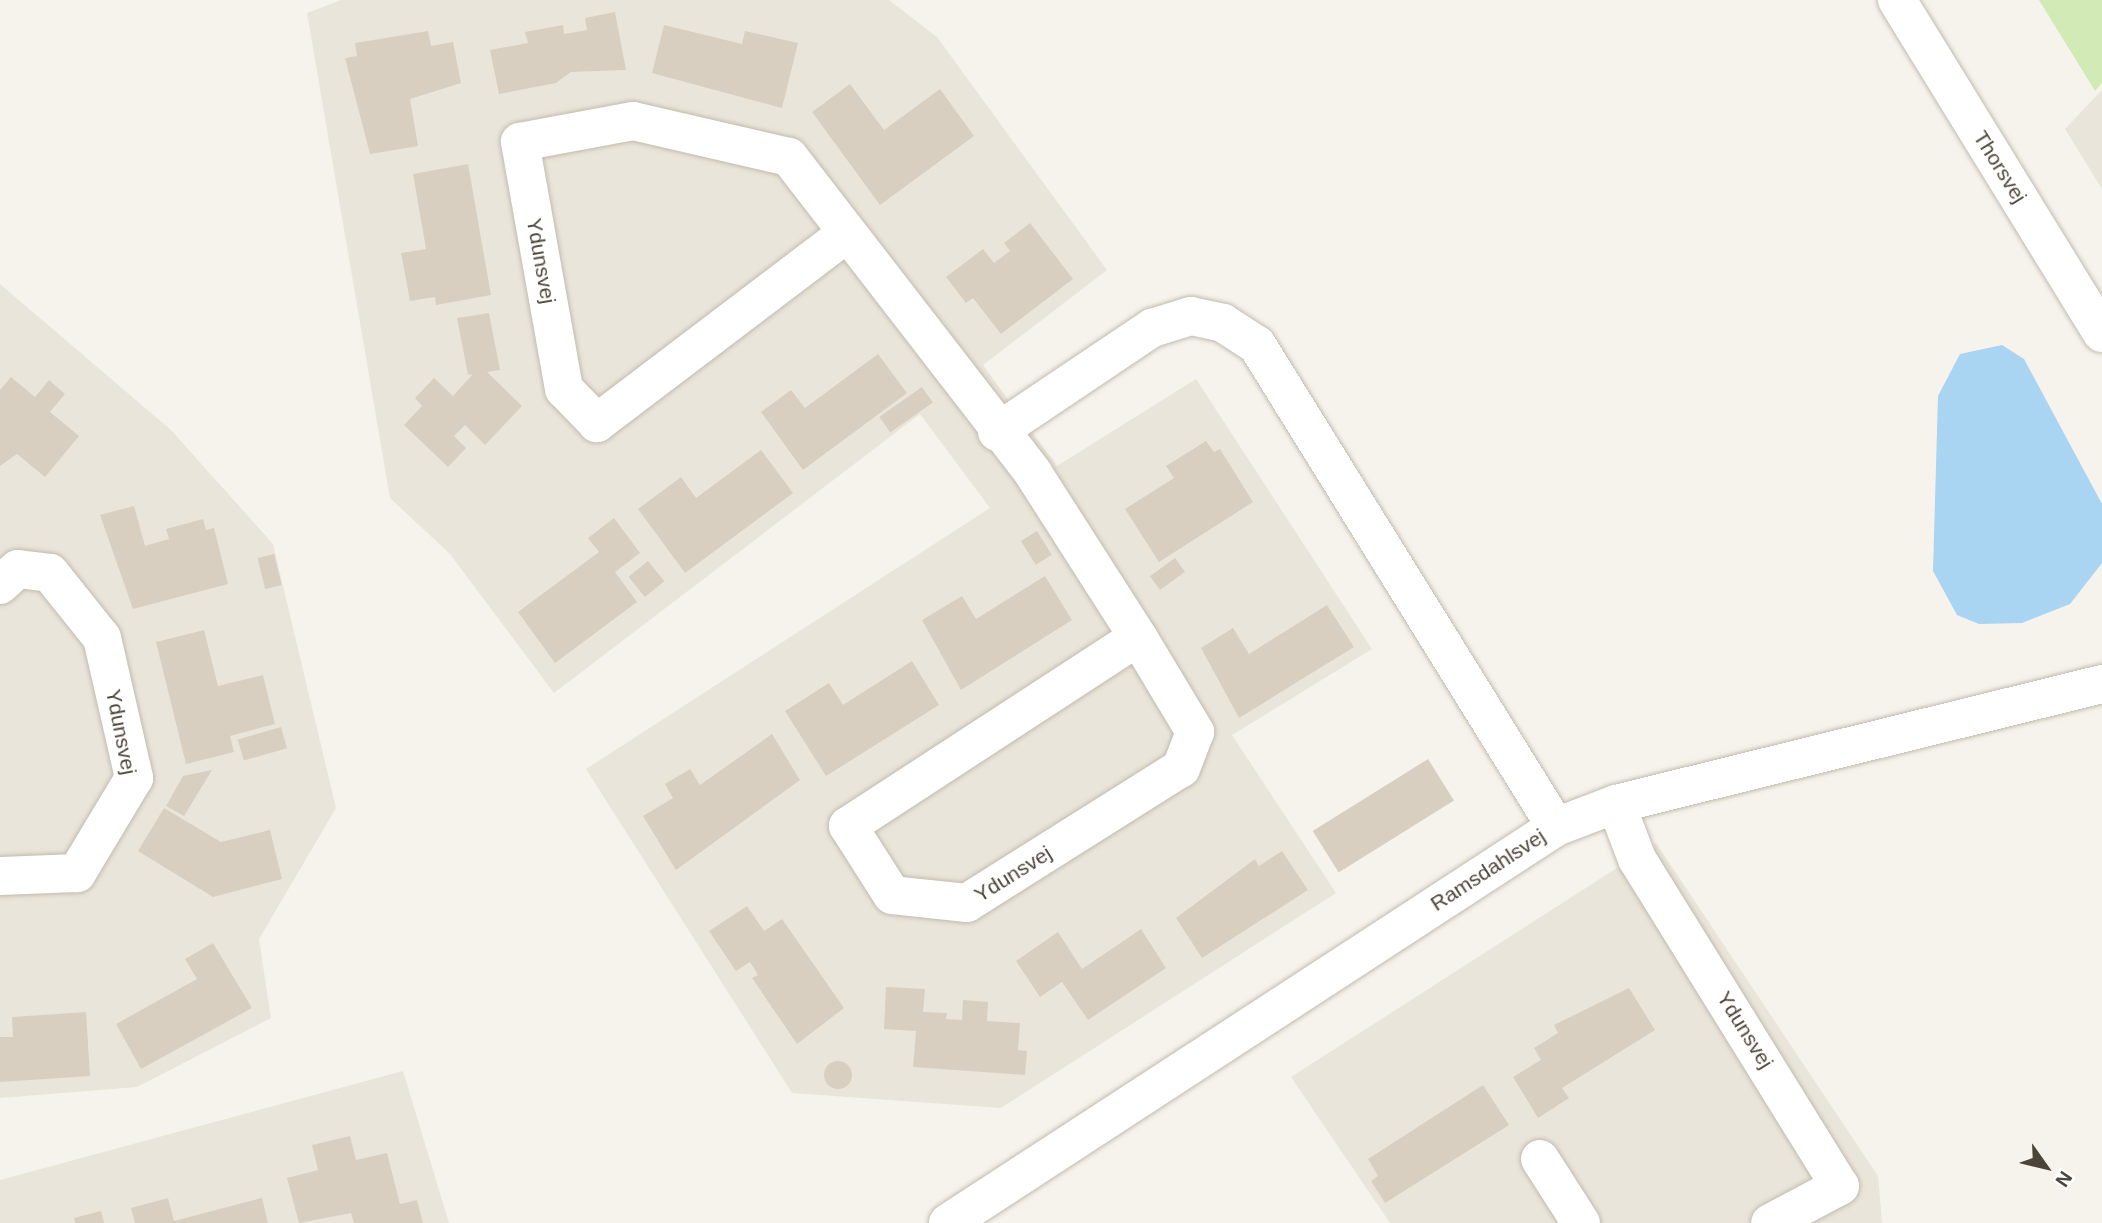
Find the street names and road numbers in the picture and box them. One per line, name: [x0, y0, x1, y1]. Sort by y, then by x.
street label: Thorsvej: [1968, 126, 2032, 208]
street label: Ydunsvej: [521, 216, 561, 306]
street label: Ydunsvej: [100, 687, 142, 777]
street label: Ramsdahlsvej: [1426, 824, 1550, 916]
street label: Ydunsvej: [970, 840, 1056, 908]
street label: Ydunsvej: [1711, 987, 1779, 1073]

